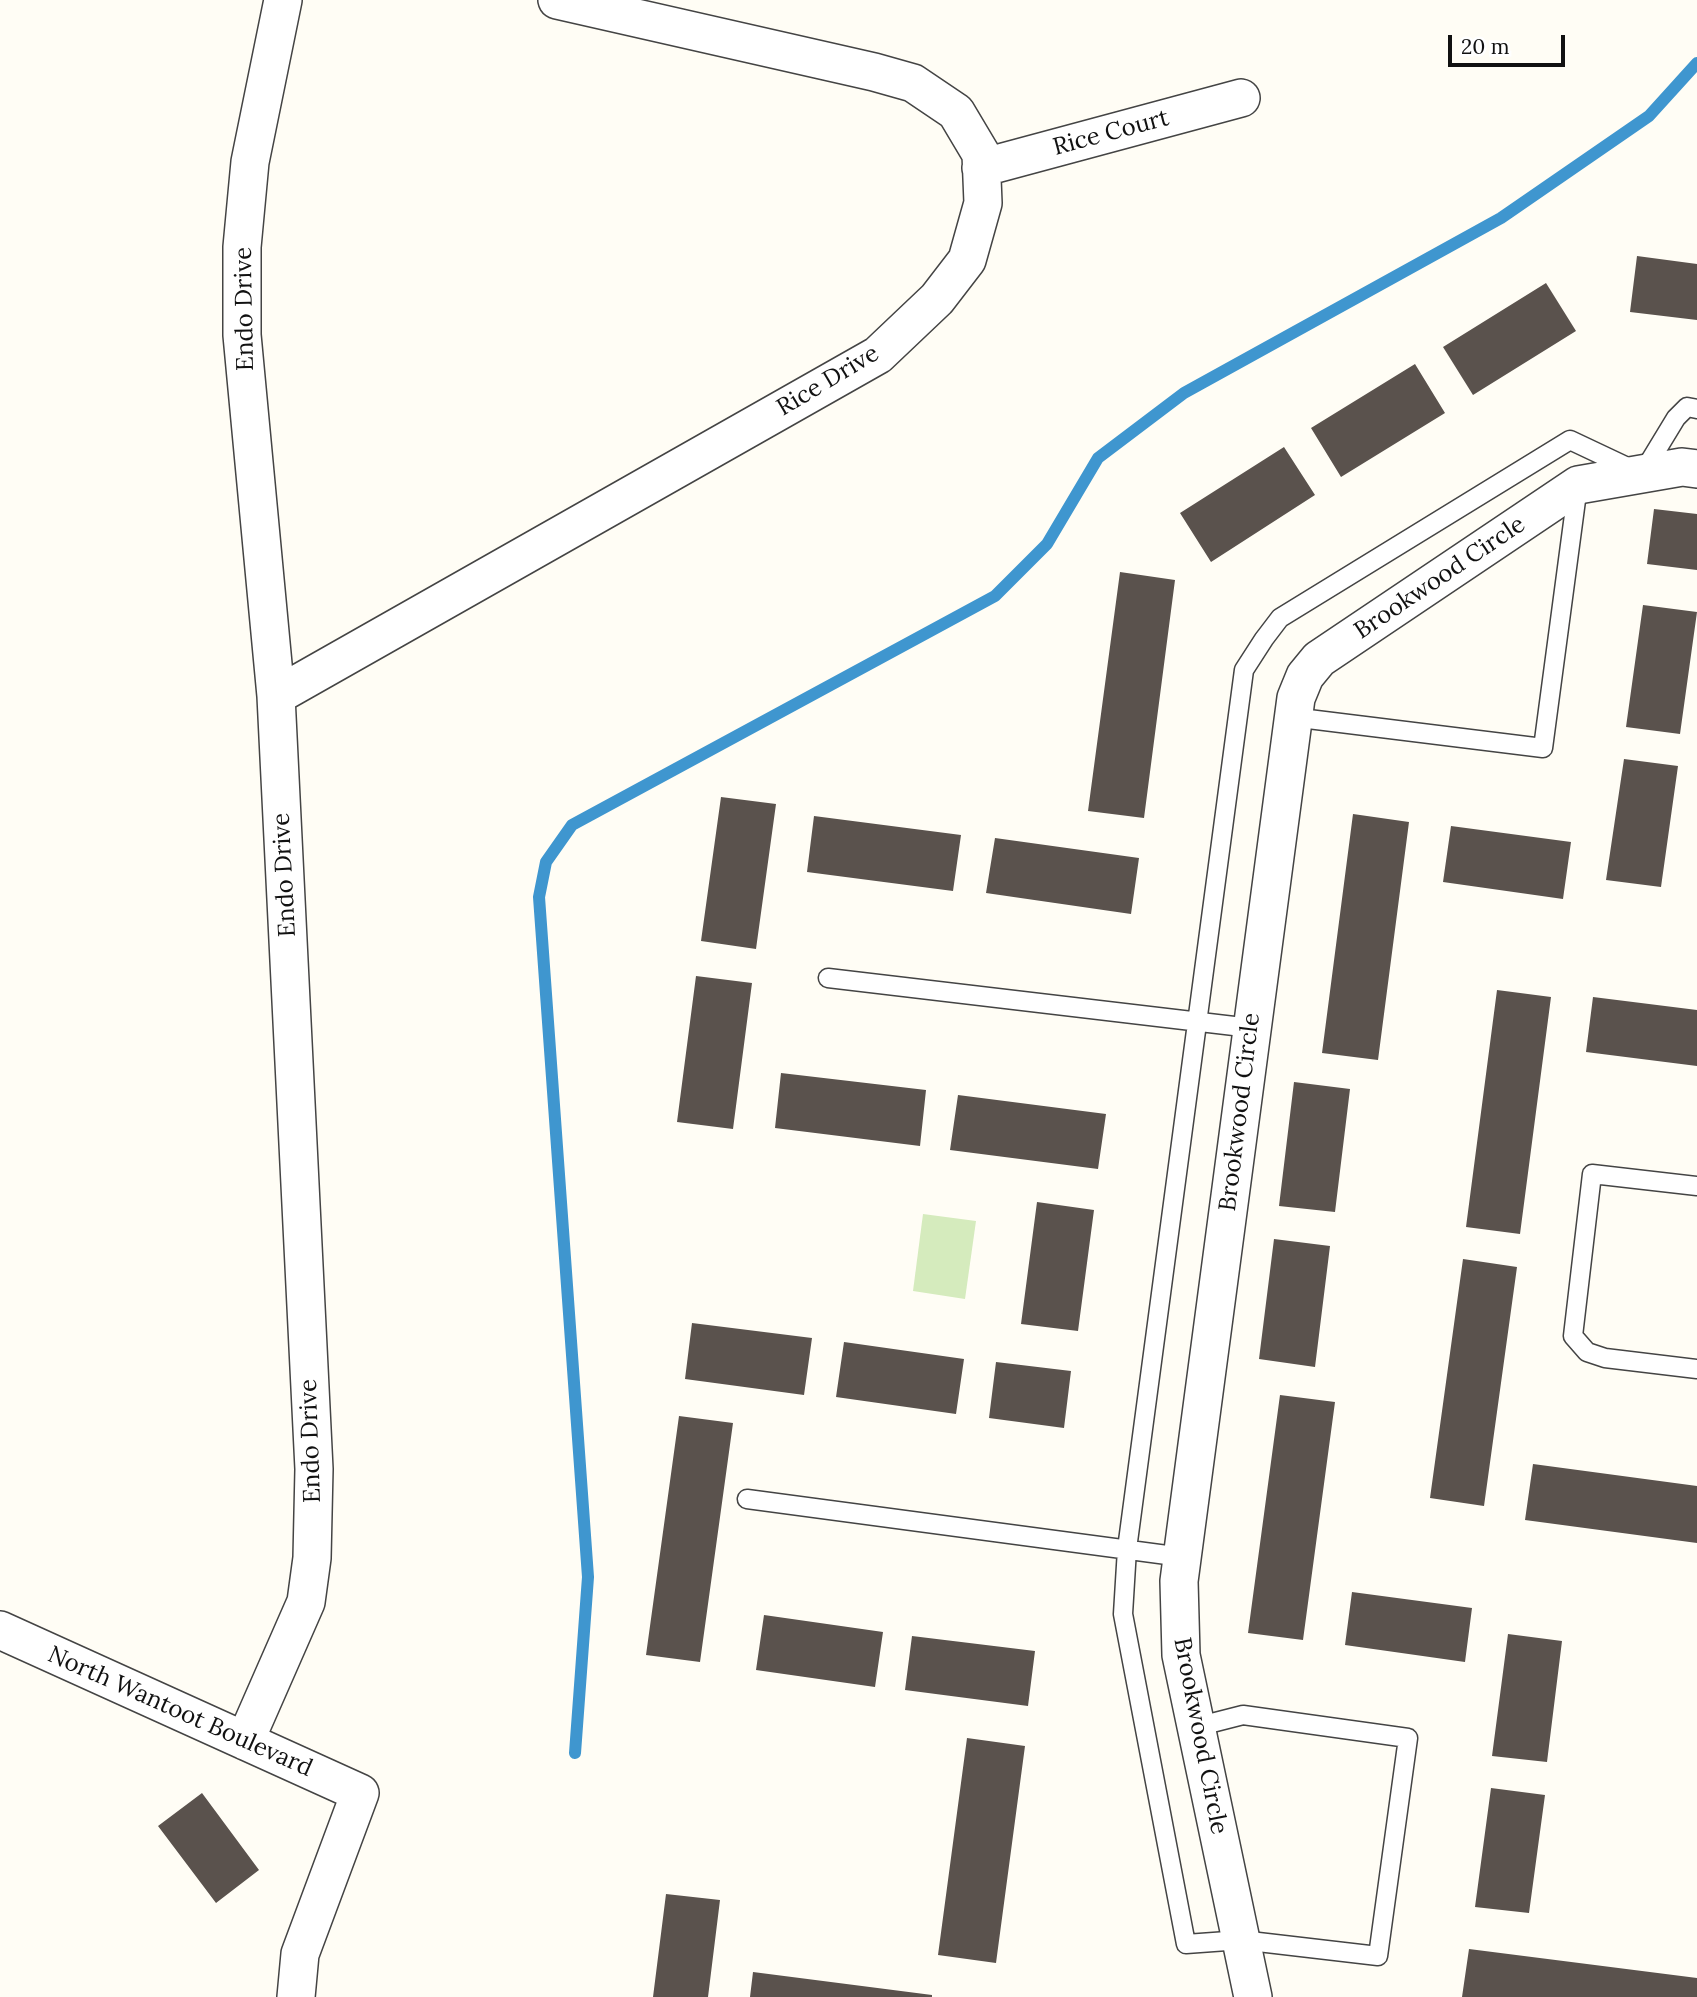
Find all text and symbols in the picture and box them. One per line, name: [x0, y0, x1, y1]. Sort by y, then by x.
scale bar: [1452, 21, 1569, 65]
text: 20 m: [1461, 33, 1510, 60]
street label: Rice Court: [1050, 104, 1172, 162]
street label: Endo Drive: [230, 247, 260, 371]
street label: Rice Drive: [772, 339, 884, 423]
street label: Brookwood Circle: [1349, 510, 1531, 646]
street label: Endo Drive: [267, 812, 303, 938]
street label: Brookwood Circle: [1214, 1011, 1266, 1213]
street label: Endo Drive: [294, 1378, 328, 1504]
street label: Brookwood Circle: [1167, 1635, 1233, 1837]
street label: North Wantoot Boulevard: [43, 1641, 317, 1783]

